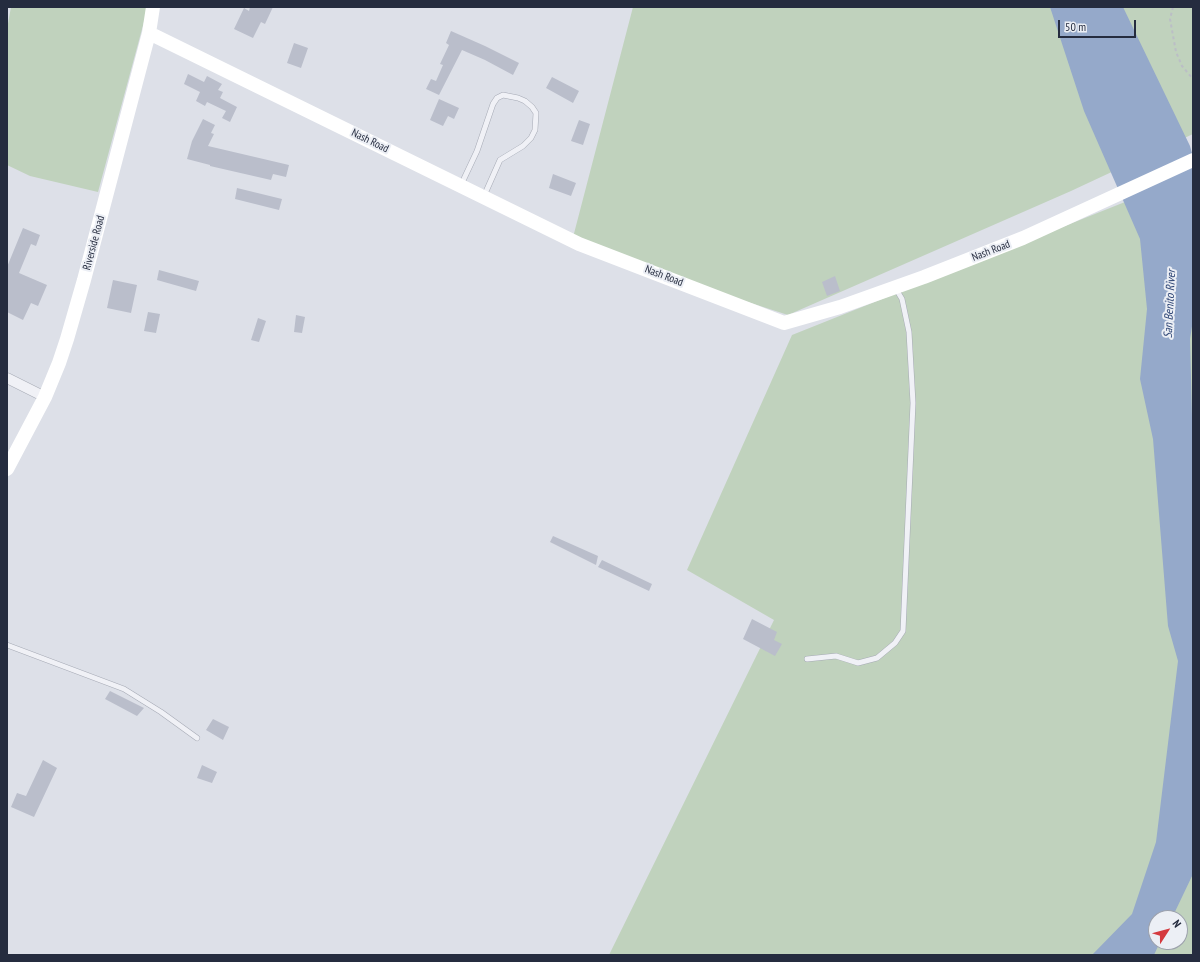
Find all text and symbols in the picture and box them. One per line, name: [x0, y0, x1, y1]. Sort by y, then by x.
scale bar: [1060, 12, 1138, 38]
text: 50 m: [1065, 19, 1086, 34]
street label: Nash Road: [349, 126, 391, 156]
street label: Riverside Road: [80, 214, 108, 272]
street label: Nash Road: [970, 238, 1012, 264]
street label: Nash Road: [643, 263, 685, 289]
water label: San Benito River: [1161, 269, 1179, 339]
north arrow: [1148, 910, 1188, 950]
text: N: [1169, 917, 1184, 930]

